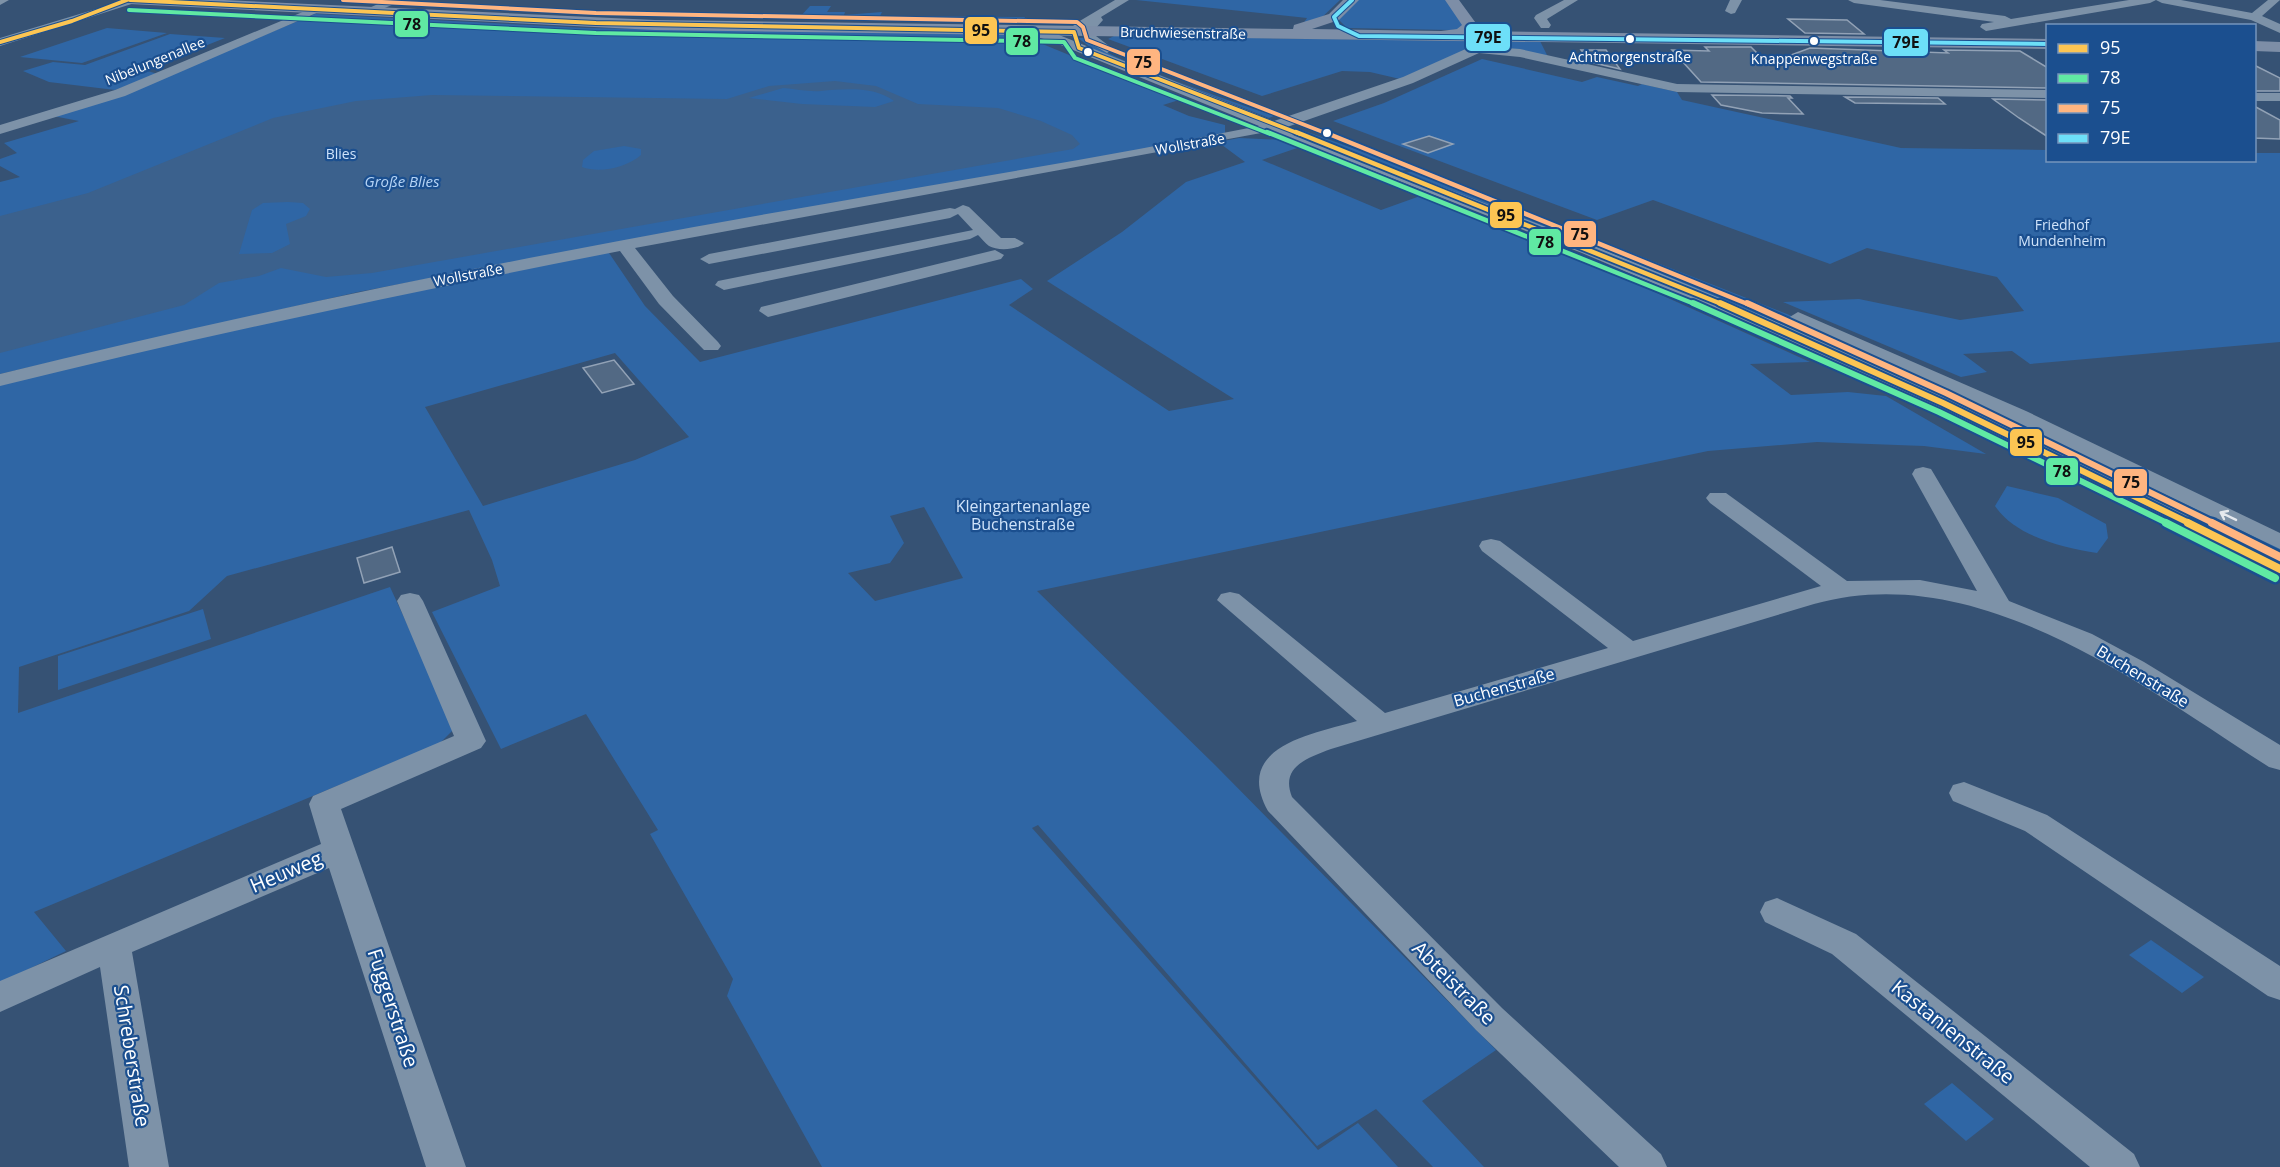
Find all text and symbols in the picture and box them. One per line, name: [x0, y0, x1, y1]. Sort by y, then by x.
line badge: 78: [394, 10, 429, 38]
text: 78: [403, 13, 421, 35]
line badge: 95: [964, 16, 998, 45]
text: 95: [972, 19, 990, 41]
street label: Bruchwiesenstraße: [1120, 22, 1246, 43]
line badge: 79E: [1465, 23, 1511, 52]
legend: [2046, 24, 2256, 162]
text: 79E: [1474, 26, 1502, 48]
line badge: 78: [1005, 27, 1039, 56]
line badge: 79E: [1883, 28, 1929, 57]
text: 78: [1013, 30, 1031, 52]
text: 79E: [1892, 31, 1920, 53]
street label: Nibelungenallee: [102, 32, 208, 89]
marker: Achtmorgenstraße: [1624, 33, 1636, 45]
marker: Knappenwegstraße: [1808, 35, 1820, 47]
text: 95: [2100, 35, 2121, 59]
unlabelled marker: [1082, 46, 1094, 58]
place label: Achtmorgenstraße: [1569, 47, 1691, 66]
line badge: 75: [1126, 48, 1161, 76]
place label: Knappenwegstraße: [1751, 49, 1877, 68]
text: 75: [1134, 51, 1152, 73]
text: 78: [2100, 65, 2121, 89]
text: 75: [2100, 95, 2121, 119]
text: 79E: [2100, 125, 2131, 149]
unlabelled marker: [1321, 127, 1333, 139]
street label: Wollstraße: [1154, 128, 1226, 159]
park label: Blies: [326, 144, 357, 163]
water label: Große Blies: [364, 171, 440, 191]
line badge: 95: [1489, 201, 1523, 229]
text: 95: [1497, 204, 1515, 226]
park label: Friedhof Mundenheim: [2018, 215, 2106, 250]
line badge: 75: [1563, 220, 1597, 248]
text: 75: [1571, 223, 1589, 245]
line badge: 78: [1528, 228, 1562, 256]
text: 78: [1536, 231, 1554, 253]
street label: Wollstraße: [432, 258, 504, 291]
line badge: 95: [2009, 428, 2043, 457]
text: 95: [2017, 431, 2035, 453]
line badge: 78: [2045, 457, 2079, 486]
text: 78: [2053, 460, 2071, 482]
line badge: 75: [2113, 468, 2148, 497]
text: 75: [2122, 471, 2140, 493]
park label: Kleingartenanlage Buchenstraße: [956, 495, 1090, 535]
one-way arrow: [2219, 510, 2237, 522]
street label: Buchenstraße: [2093, 640, 2193, 712]
street label: Buchenstraße: [1451, 662, 1557, 712]
street label: Heuweg: [246, 844, 326, 899]
street label: Abteistraße: [1407, 935, 1502, 1030]
street label: Fuggerstraße: [362, 945, 425, 1071]
street label: Kastanienstraße: [1886, 973, 2021, 1090]
street label: Schreberstraße: [108, 983, 157, 1129]

